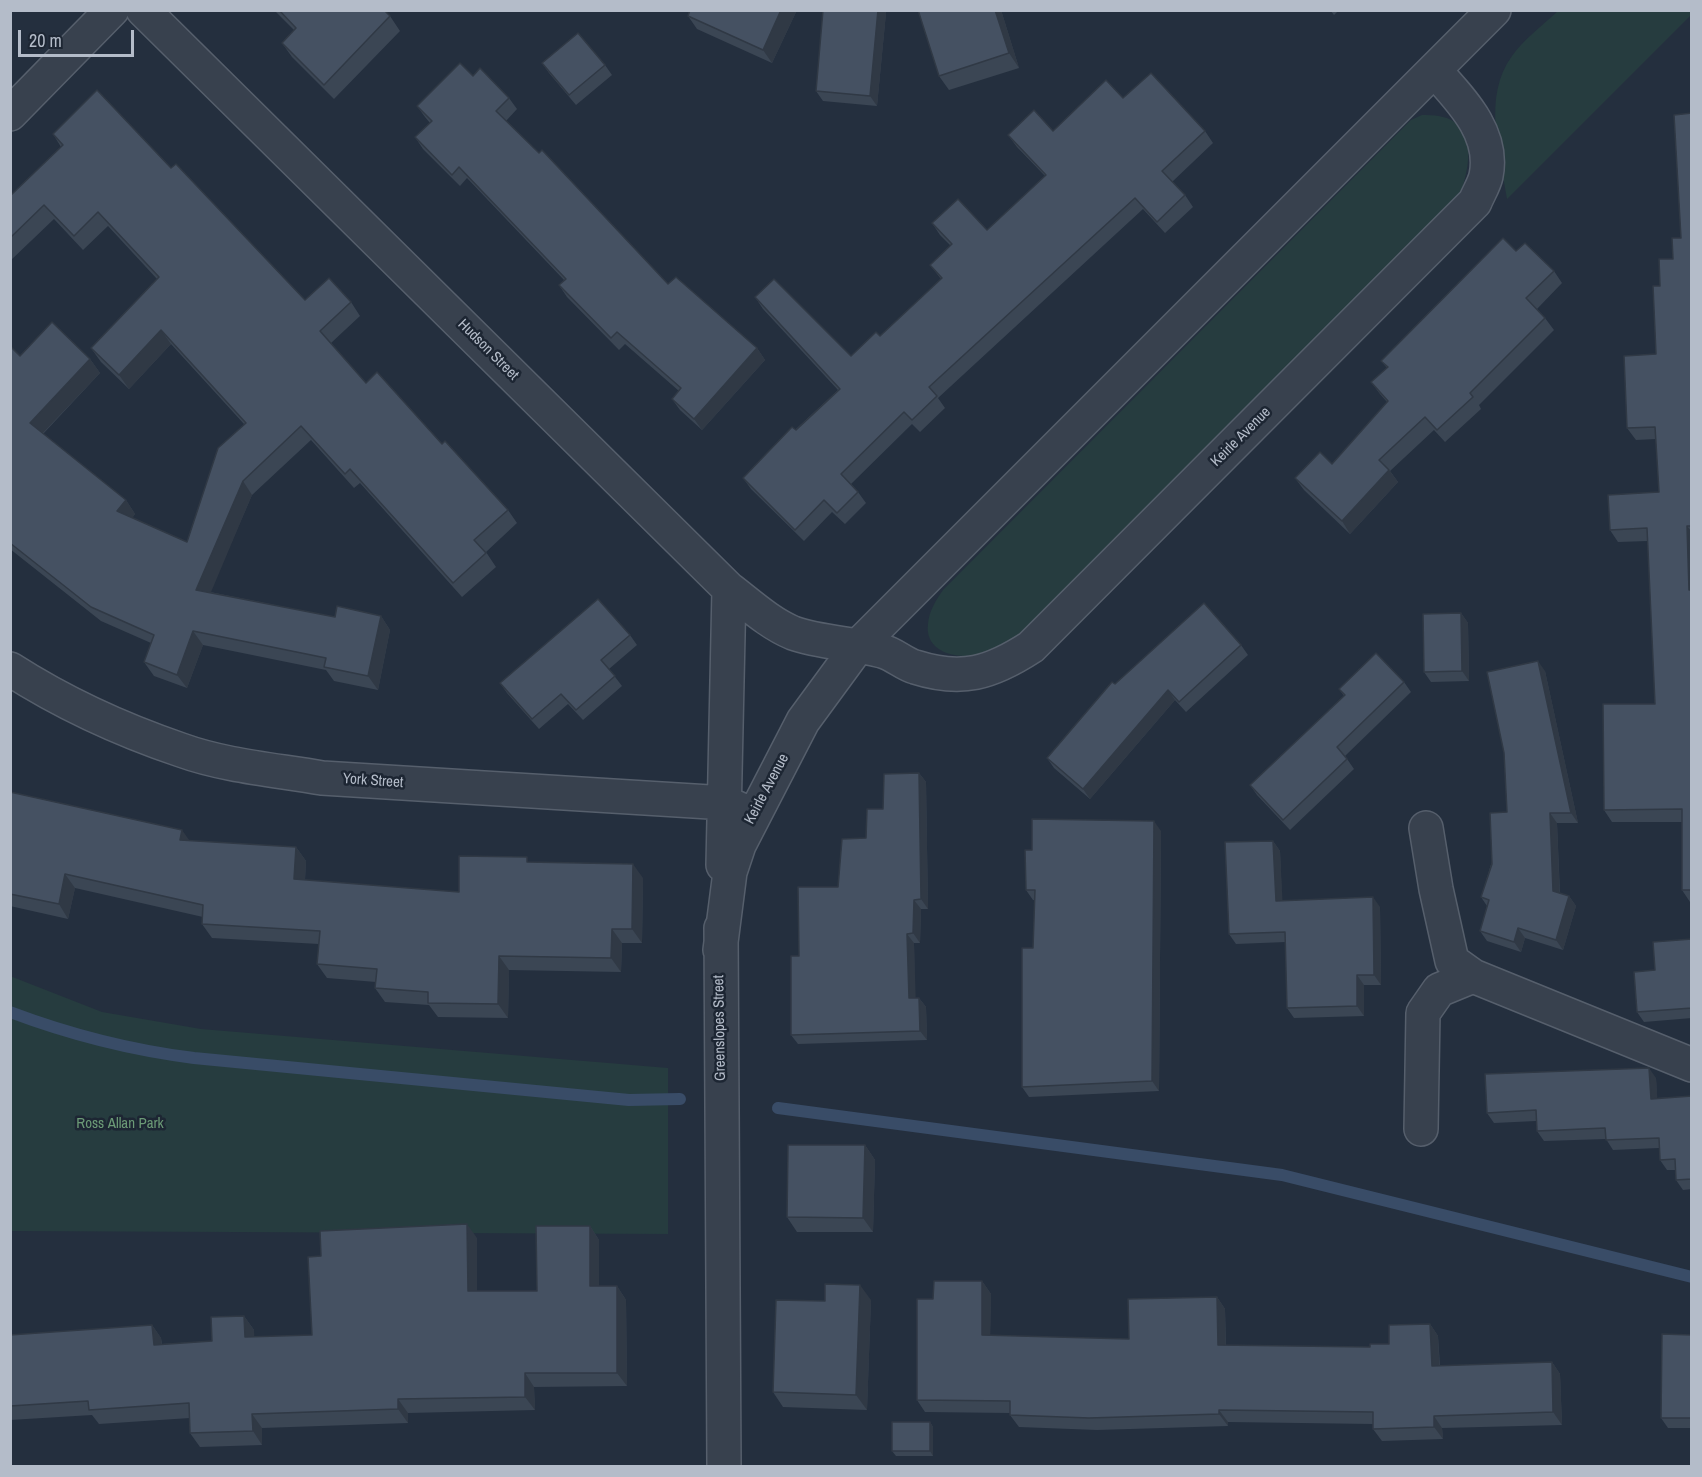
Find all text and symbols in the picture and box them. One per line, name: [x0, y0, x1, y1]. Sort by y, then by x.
scale bar: [21, 18, 136, 56]
text: 20 m: [29, 28, 62, 53]
street label: Hudson Street: [454, 316, 522, 384]
street label: Keirle Avenue: [1207, 403, 1275, 471]
street label: Keirle Avenue: [741, 751, 793, 827]
street label: York Street: [342, 770, 404, 792]
street label: Greenslopes Street: [710, 975, 730, 1081]
park label: Ross Allan Park: [76, 1115, 164, 1133]

